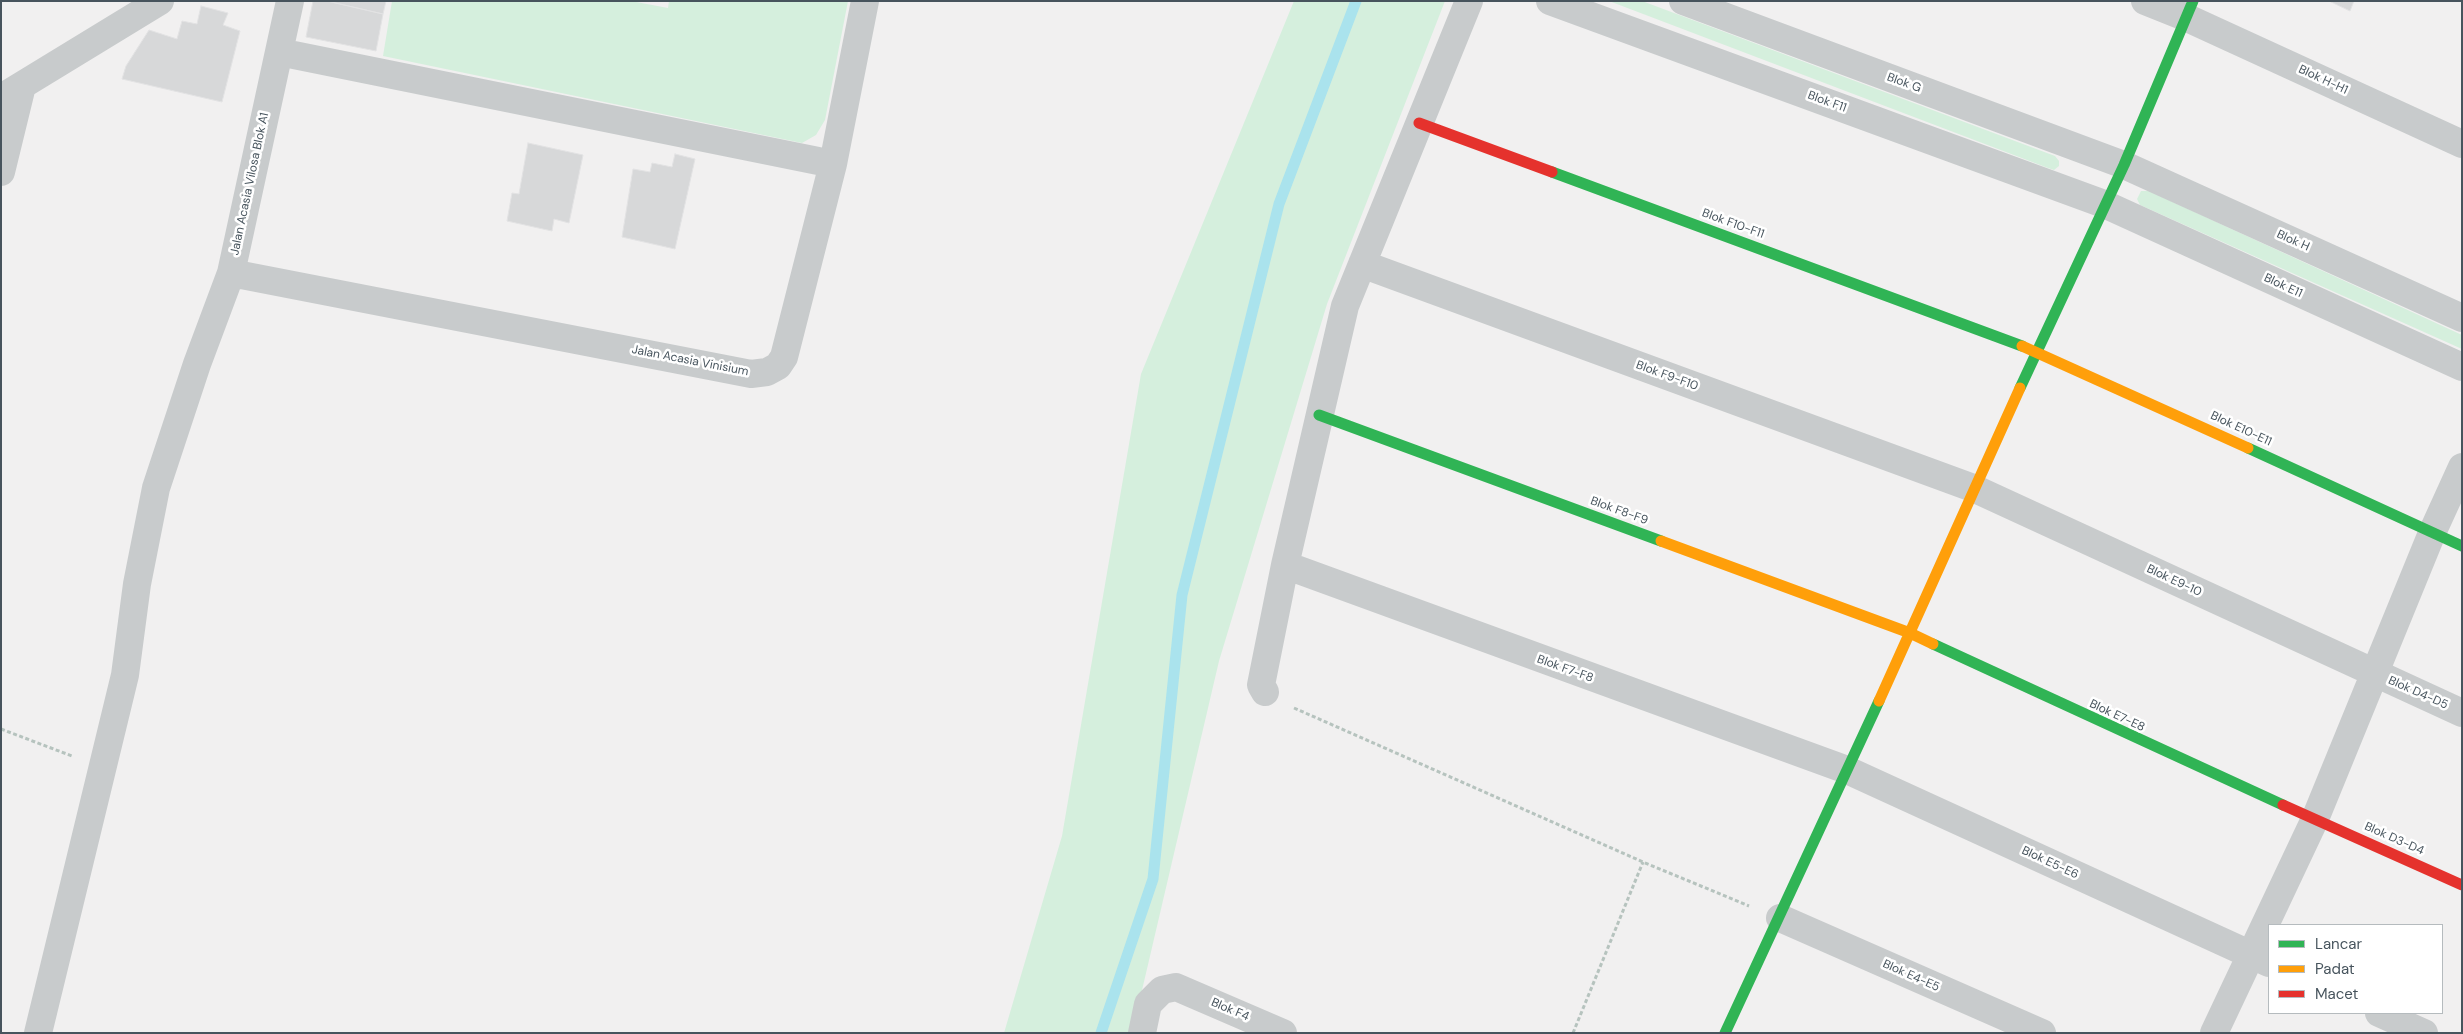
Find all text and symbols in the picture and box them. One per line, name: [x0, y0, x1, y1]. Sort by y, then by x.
street label: Blok H-H1: [2296, 62, 2350, 98]
street label: Blok G: [1885, 70, 1923, 96]
street label: Blok F11: [1806, 88, 1848, 116]
street label: Jalan Acasia Vilosa Blok A1: [228, 111, 272, 257]
street label: Blok F10-F11: [1700, 206, 1766, 242]
street label: Blok H: [2274, 227, 2312, 255]
street label: Blok E11: [2262, 271, 2304, 301]
street label: Jalan Acasia Vinisium: [630, 343, 750, 379]
street label: Blok F9-F10: [1634, 358, 1700, 394]
street label: Blok E10-E11: [2208, 409, 2274, 449]
street label: Blok F8-F9: [1588, 494, 1650, 528]
street label: Blok E9-10: [2144, 562, 2204, 600]
street label: Blok F7-F8: [1535, 652, 1595, 686]
street label: Blok D4-D5: [2386, 673, 2450, 713]
street label: Blok E7-E8: [2087, 697, 2147, 735]
street label: Blok D3-D4: [2362, 819, 2426, 859]
street label: Blok E5-E6: [2019, 844, 2081, 882]
legend: [2268, 924, 2443, 1014]
text: Lancar: [2315, 934, 2362, 954]
street label: Blok E4-E5: [1880, 957, 1942, 995]
text: Padat: [2315, 959, 2355, 979]
text: Macet: [2315, 984, 2359, 1004]
street label: Blok F4: [1209, 996, 1251, 1024]

